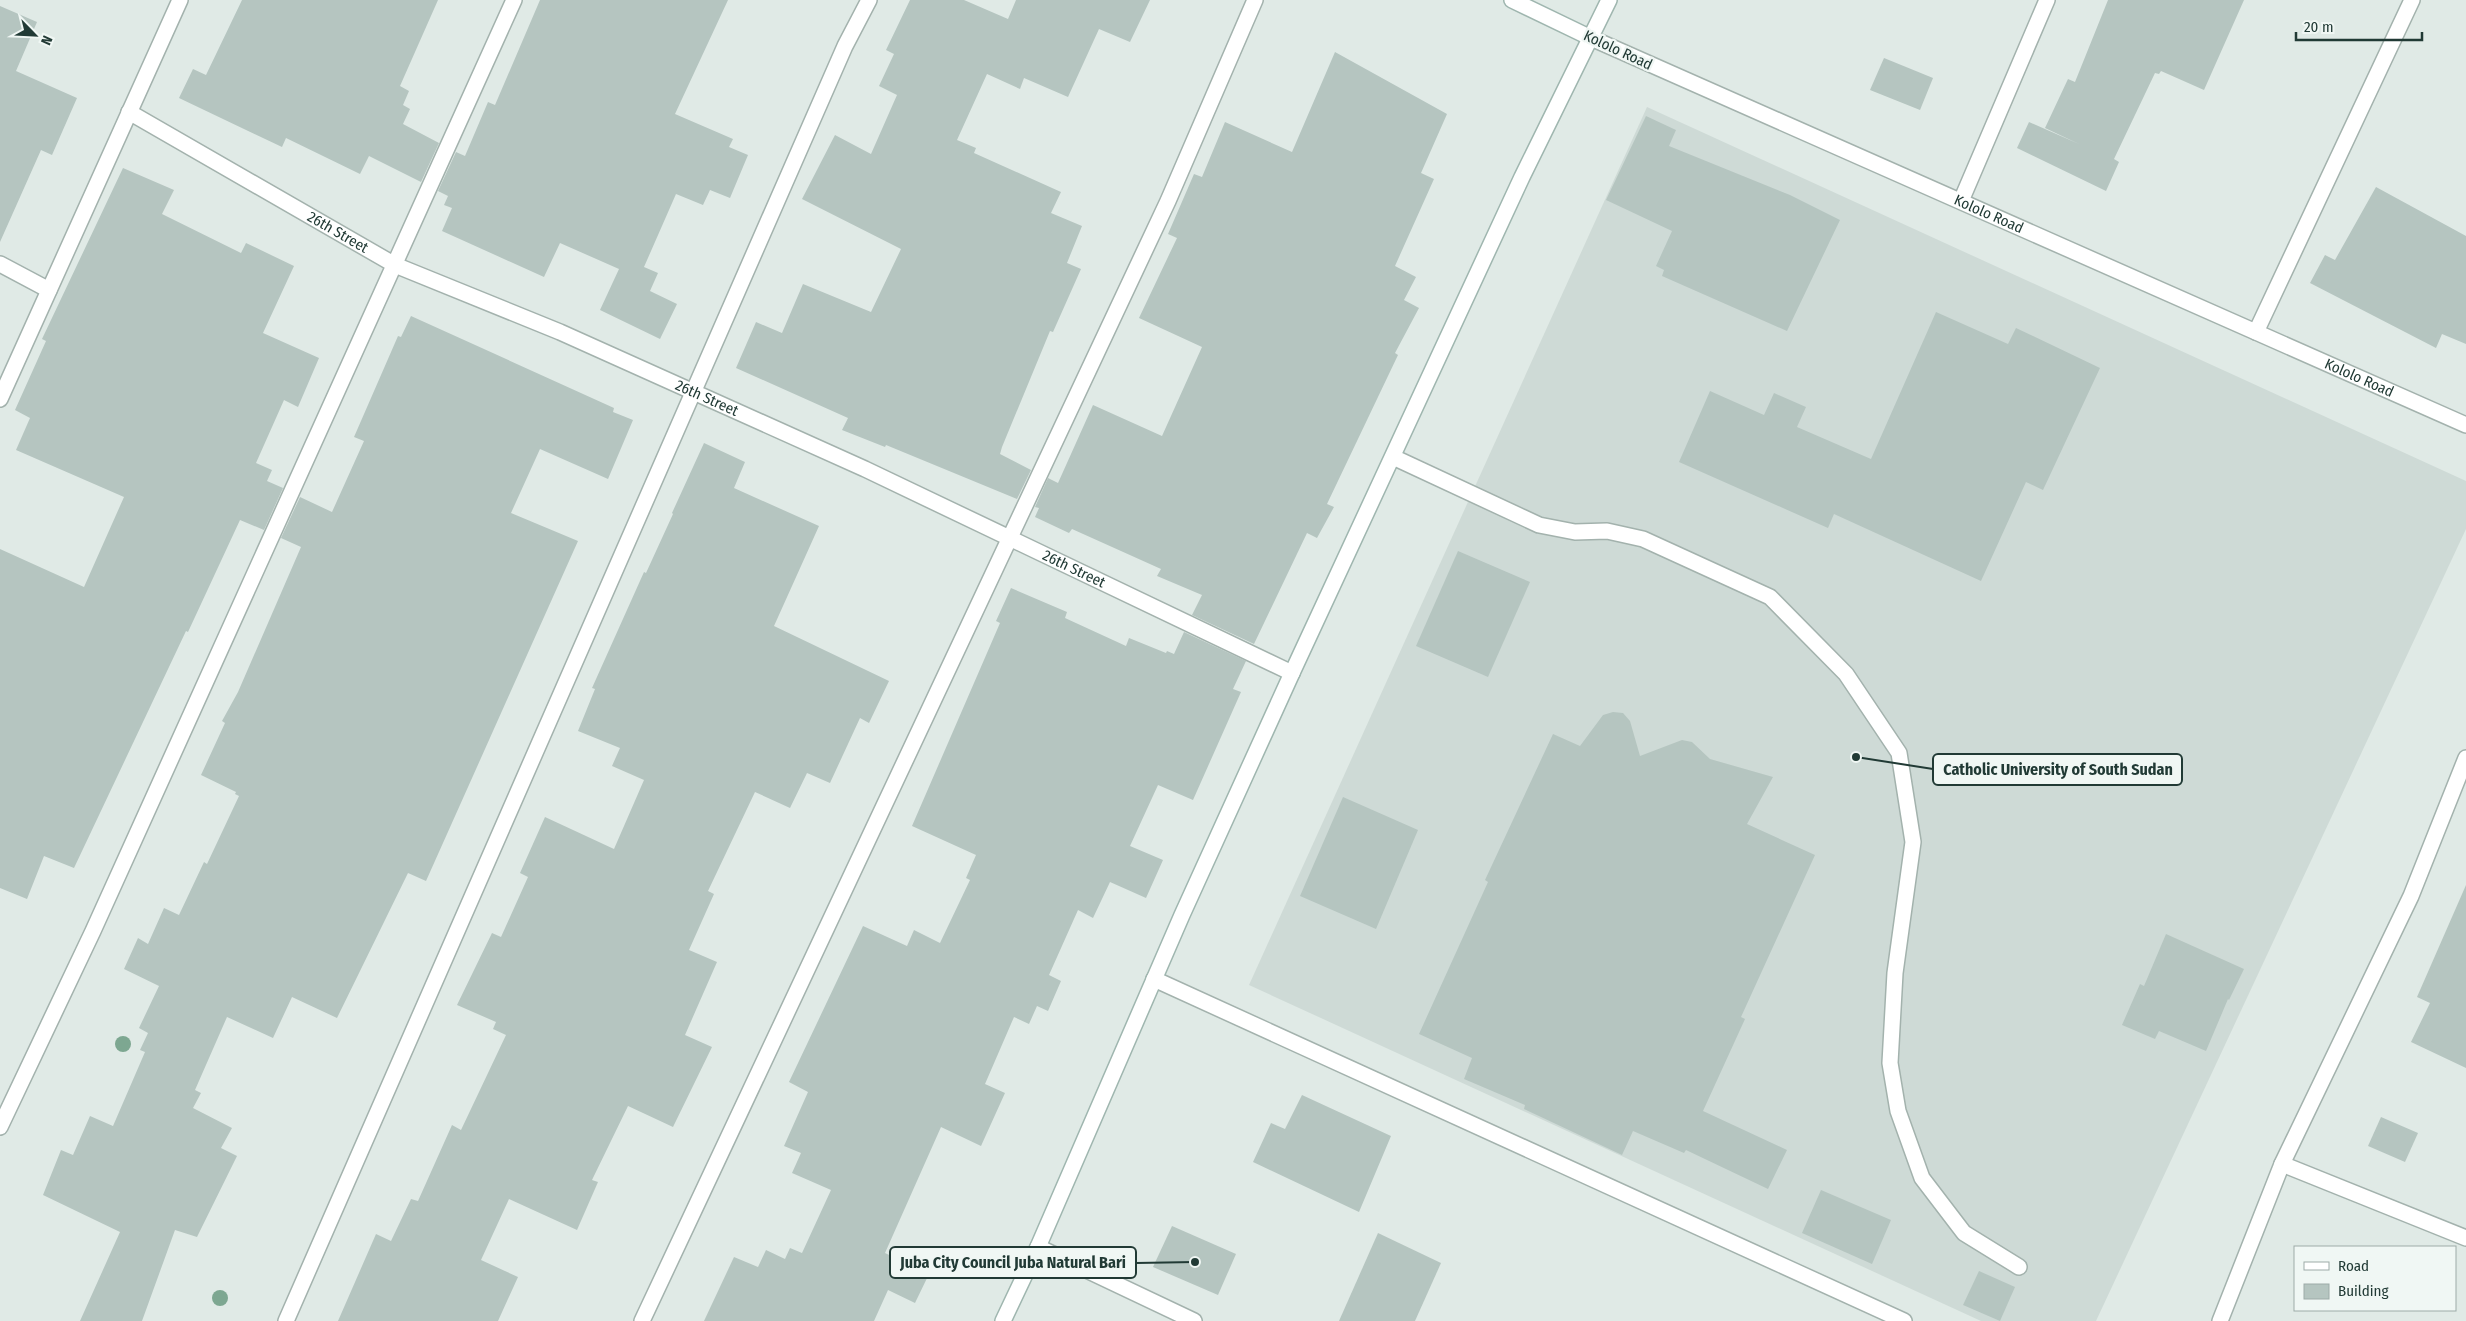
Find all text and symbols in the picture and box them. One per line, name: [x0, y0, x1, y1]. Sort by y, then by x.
north arrow: [10, 10, 60, 60]
scale bar: [2296, 10, 2422, 42]
text: 20 m: [2304, 18, 2334, 36]
street label: Kololo Road: [1581, 26, 1655, 74]
text: N: [37, 33, 56, 47]
street label: Kololo Road: [1951, 191, 2026, 237]
street label: 26th Street: [304, 208, 372, 257]
street label: Kololo Road: [2322, 355, 2397, 401]
street label: 26th Street: [673, 376, 741, 420]
street label: 26th Street: [1040, 546, 1108, 592]
callout: Catholic University of South Sudan: [1933, 754, 2182, 785]
text: Catholic University of South Sudan: [1943, 760, 2173, 779]
legend: [2294, 1246, 2456, 1311]
callout: Juba City Council Juba Natural Bari: [890, 1247, 1136, 1278]
text: Juba City Council Juba Natural Bari: [899, 1253, 1126, 1272]
text: Road: [2338, 1257, 2369, 1275]
text: Building: [2338, 1282, 2389, 1300]

